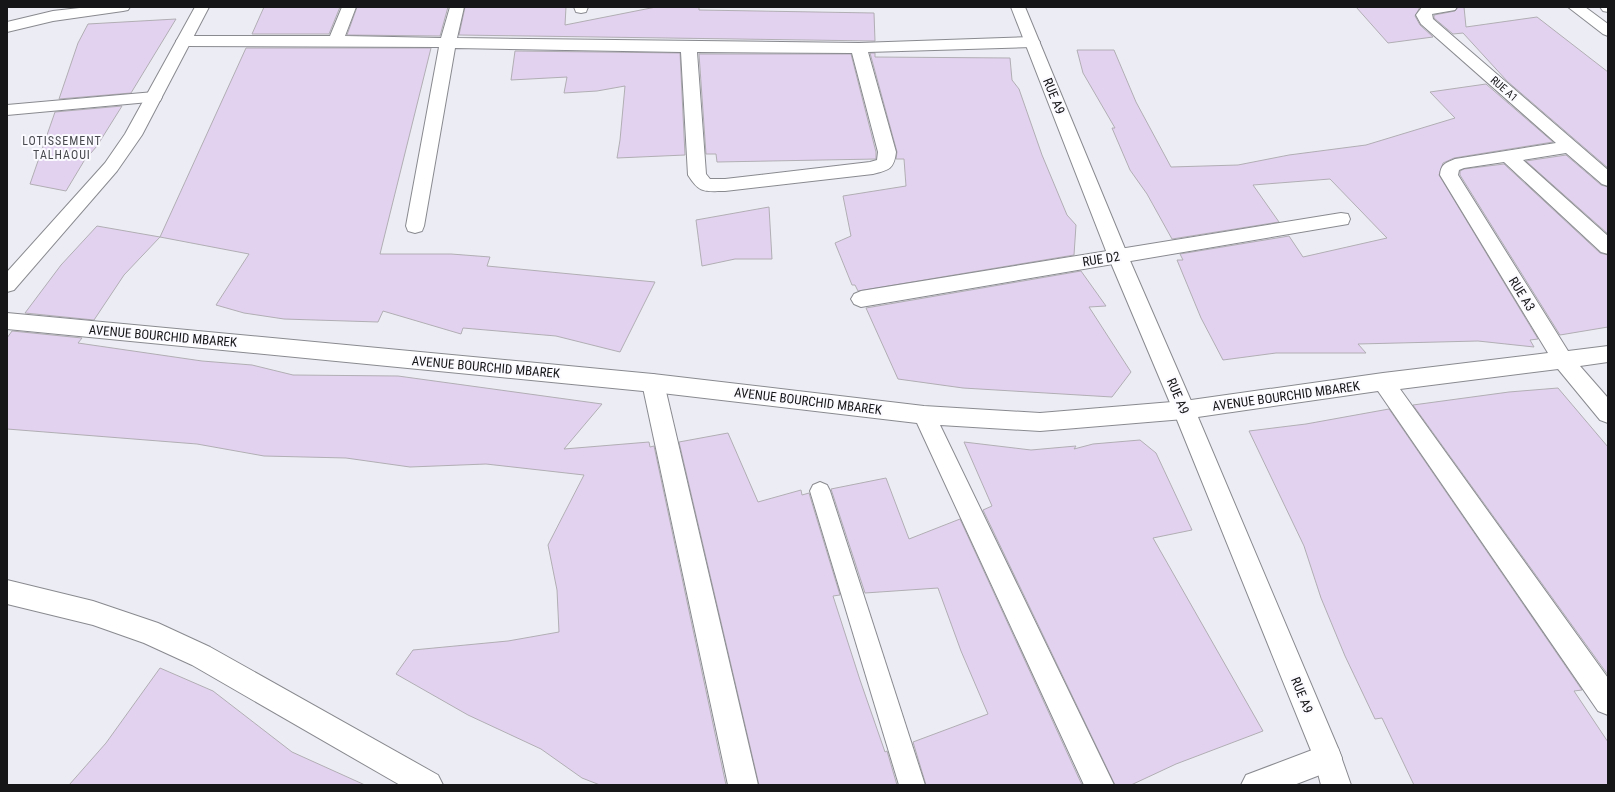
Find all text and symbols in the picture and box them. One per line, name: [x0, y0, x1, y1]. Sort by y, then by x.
street label: RUE A1: [1488, 74, 1520, 104]
street label: RUE A9: [1040, 76, 1068, 116]
district label: LOTISSEMENT TALHAOUI: [22, 134, 102, 162]
street label: RUE D2: [1081, 249, 1121, 269]
street label: RUE A3: [1506, 274, 1538, 314]
street label: AVENUE BOURCHID MBAREK: [88, 322, 239, 350]
street label: AVENUE BOURCHID MBAREK: [411, 353, 562, 381]
street label: RUE A9: [1164, 376, 1192, 416]
street label: AVENUE BOURCHID MBAREK: [1211, 378, 1361, 414]
street label: AVENUE BOURCHID MBAREK: [733, 385, 884, 418]
street label: RUE A9: [1288, 675, 1316, 715]

